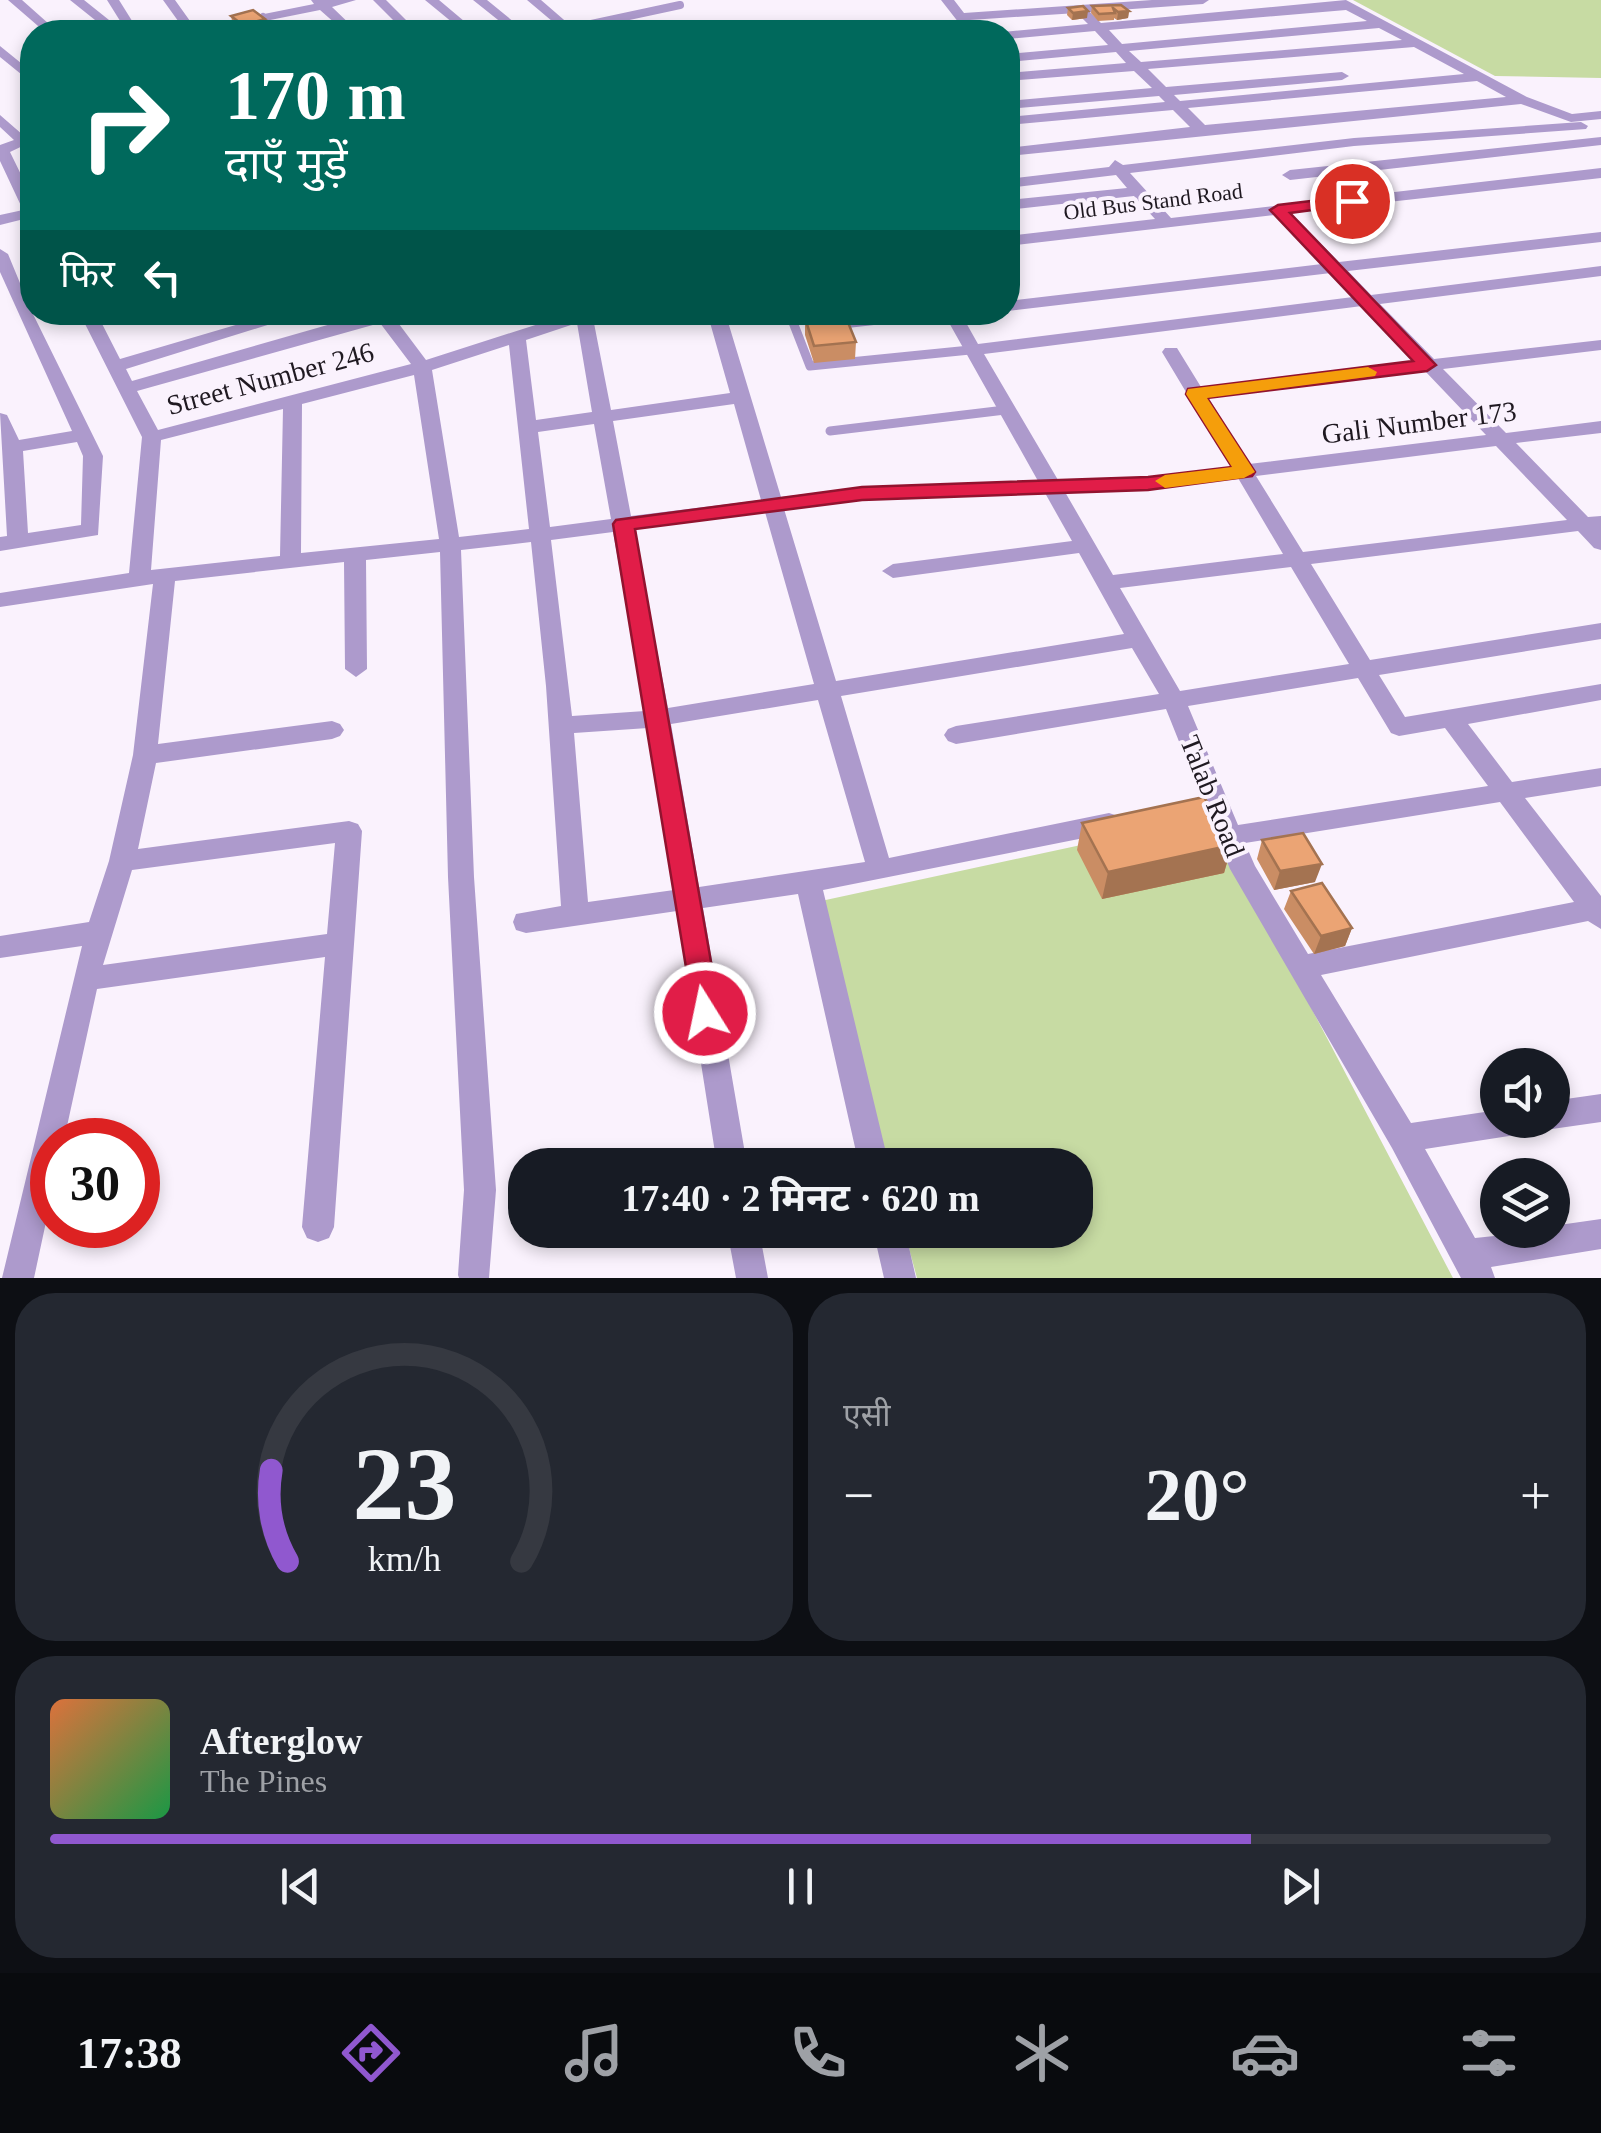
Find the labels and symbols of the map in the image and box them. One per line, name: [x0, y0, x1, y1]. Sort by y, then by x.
pin: [1310, 159, 1395, 244]
street label: Old Bus Stand Road: [1062, 178, 1244, 225]
street label: Street Number 246: [163, 336, 377, 421]
street label: Gali Number 173: [1320, 395, 1518, 450]
street label: Talab Road: [1174, 731, 1251, 861]
position arrow: [653, 961, 757, 1065]
speed limit sign: 30: [30, 1118, 160, 1248]

